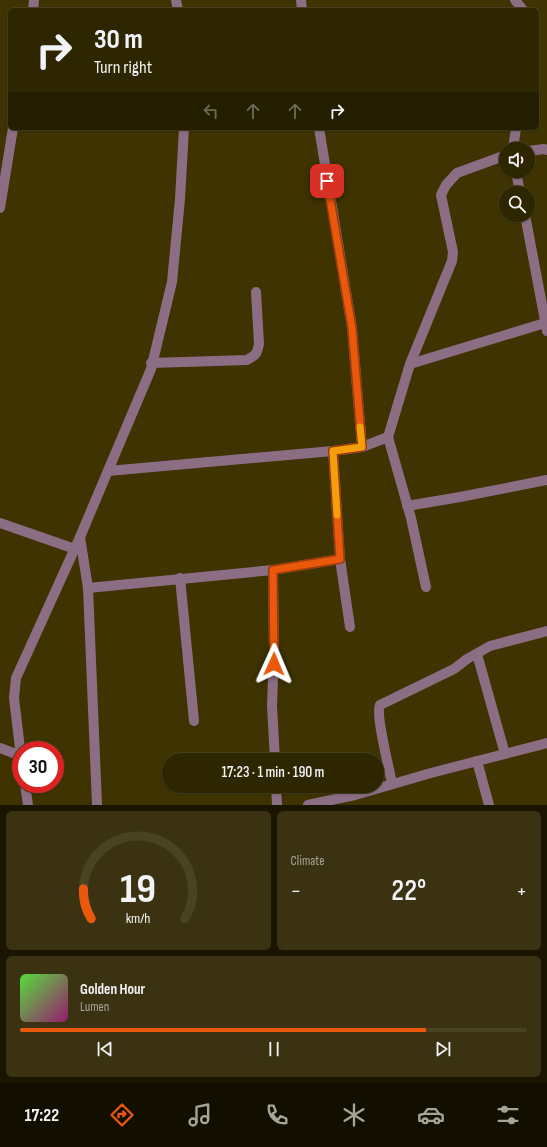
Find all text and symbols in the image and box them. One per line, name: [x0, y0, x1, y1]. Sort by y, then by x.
text: 30 m: [94, 23, 143, 56]
icon: right: [28, 24, 80, 76]
text: Turn right: [94, 57, 152, 78]
icon: left: [200, 100, 222, 122]
icon: ahead: [242, 100, 264, 122]
icon: ahead: [284, 100, 306, 122]
icon: right: [326, 100, 348, 122]
map controls: [499, 142, 535, 222]
button: sound: [499, 142, 535, 178]
pin: [310, 164, 344, 198]
icon: arrive: [316, 170, 338, 192]
button: search: [499, 186, 535, 222]
position arrow: [253, 643, 295, 685]
speed limit sign: 30: [12, 741, 64, 793]
text: 17:23 · 1 min · 190 m: [222, 763, 324, 782]
text: Climate: [291, 853, 324, 869]
text: 19: [120, 864, 156, 913]
text: 22°: [391, 873, 426, 909]
text: −: [291, 878, 301, 905]
text: +: [516, 878, 527, 905]
text: km/h: [126, 909, 151, 926]
text: Golden Hour: [80, 980, 145, 999]
text: Lumen: [80, 999, 109, 1015]
icon: previous: [94, 1038, 116, 1060]
icon: pause: [263, 1038, 285, 1060]
icon: next: [432, 1038, 454, 1060]
icon: directions: [108, 1101, 136, 1129]
icon: music: [186, 1101, 214, 1129]
icon: phone: [263, 1101, 291, 1129]
icon: climate: [340, 1101, 368, 1129]
icon: car: [417, 1101, 445, 1129]
icon: filters: [494, 1101, 522, 1129]
text: 17:22: [25, 1105, 59, 1126]

